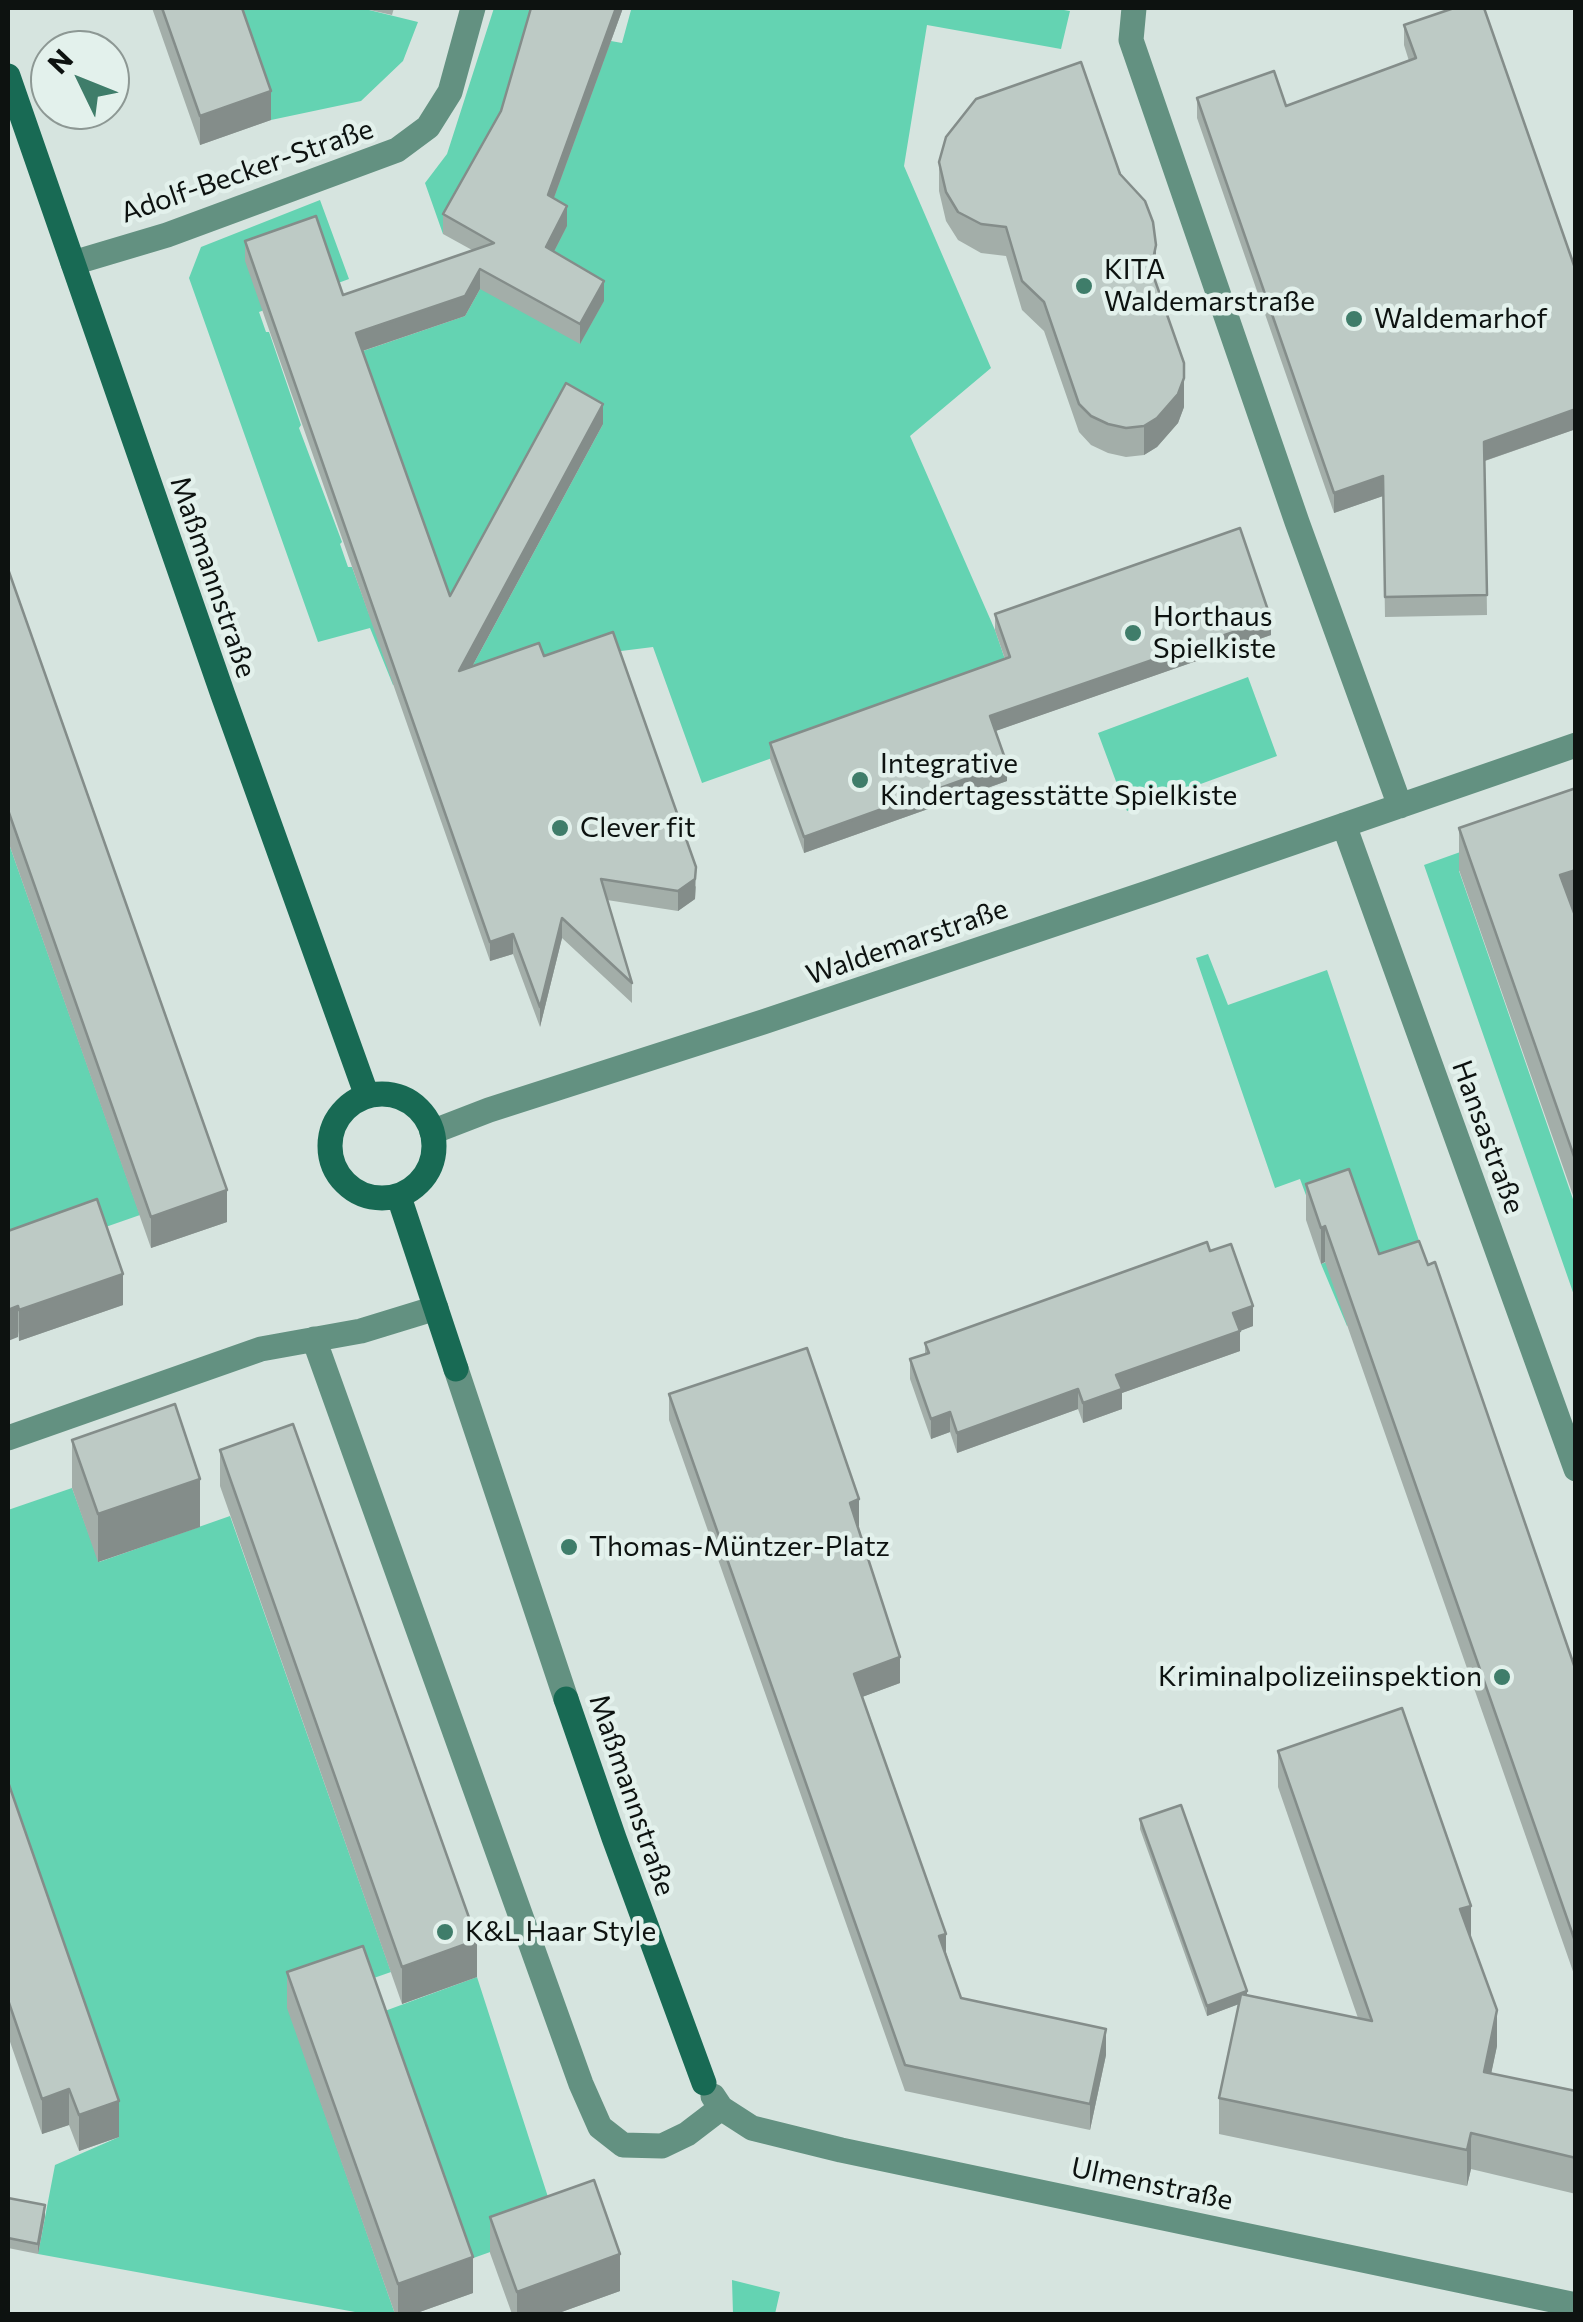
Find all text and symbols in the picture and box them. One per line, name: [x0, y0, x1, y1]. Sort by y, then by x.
north arrow: [30, 30, 130, 130]
text: N: [40, 42, 79, 80]
street label: Adolf-Becker-Straße: [116, 112, 378, 230]
place label: KITA Waldemarstraße: [1104, 253, 1315, 319]
marker: KITA Waldemarstraße: [1073, 275, 1095, 297]
place label: Waldemarhof: [1374, 302, 1548, 336]
marker: Waldemarhof: [1343, 308, 1365, 330]
street label: Maßmannstraße: [163, 472, 263, 682]
place label: Horthaus Spielkiste: [1153, 600, 1276, 666]
marker: Horthaus Spielkiste: [1122, 622, 1144, 644]
place label: Integrative Kindertagesstätte Spielkiste: [880, 747, 1237, 813]
marker: Integrative Kindertagesstätte Spielkiste: [849, 769, 871, 791]
place label: Clever fit: [580, 811, 696, 845]
marker: Clever fit: [549, 817, 571, 839]
street label: Waldemarstraße: [802, 892, 1012, 992]
street label: Hansastraße: [1445, 1056, 1531, 1218]
place label: Thomas-Müntzer-Platz: [589, 1530, 890, 1564]
marker: Thomas-Müntzer-Platz: [558, 1536, 580, 1558]
place label: Kriminalpolizeiinspektion: [1158, 1660, 1482, 1694]
marker: Kriminalpolizeiinspektion: [1491, 1666, 1513, 1688]
street label: Maßmannstraße: [582, 1690, 682, 1900]
place label: K&L Haar Style: [465, 1915, 656, 1949]
marker: K&L Haar Style: [434, 1921, 456, 1943]
street label: Ulmenstraße: [1068, 2150, 1236, 2218]

